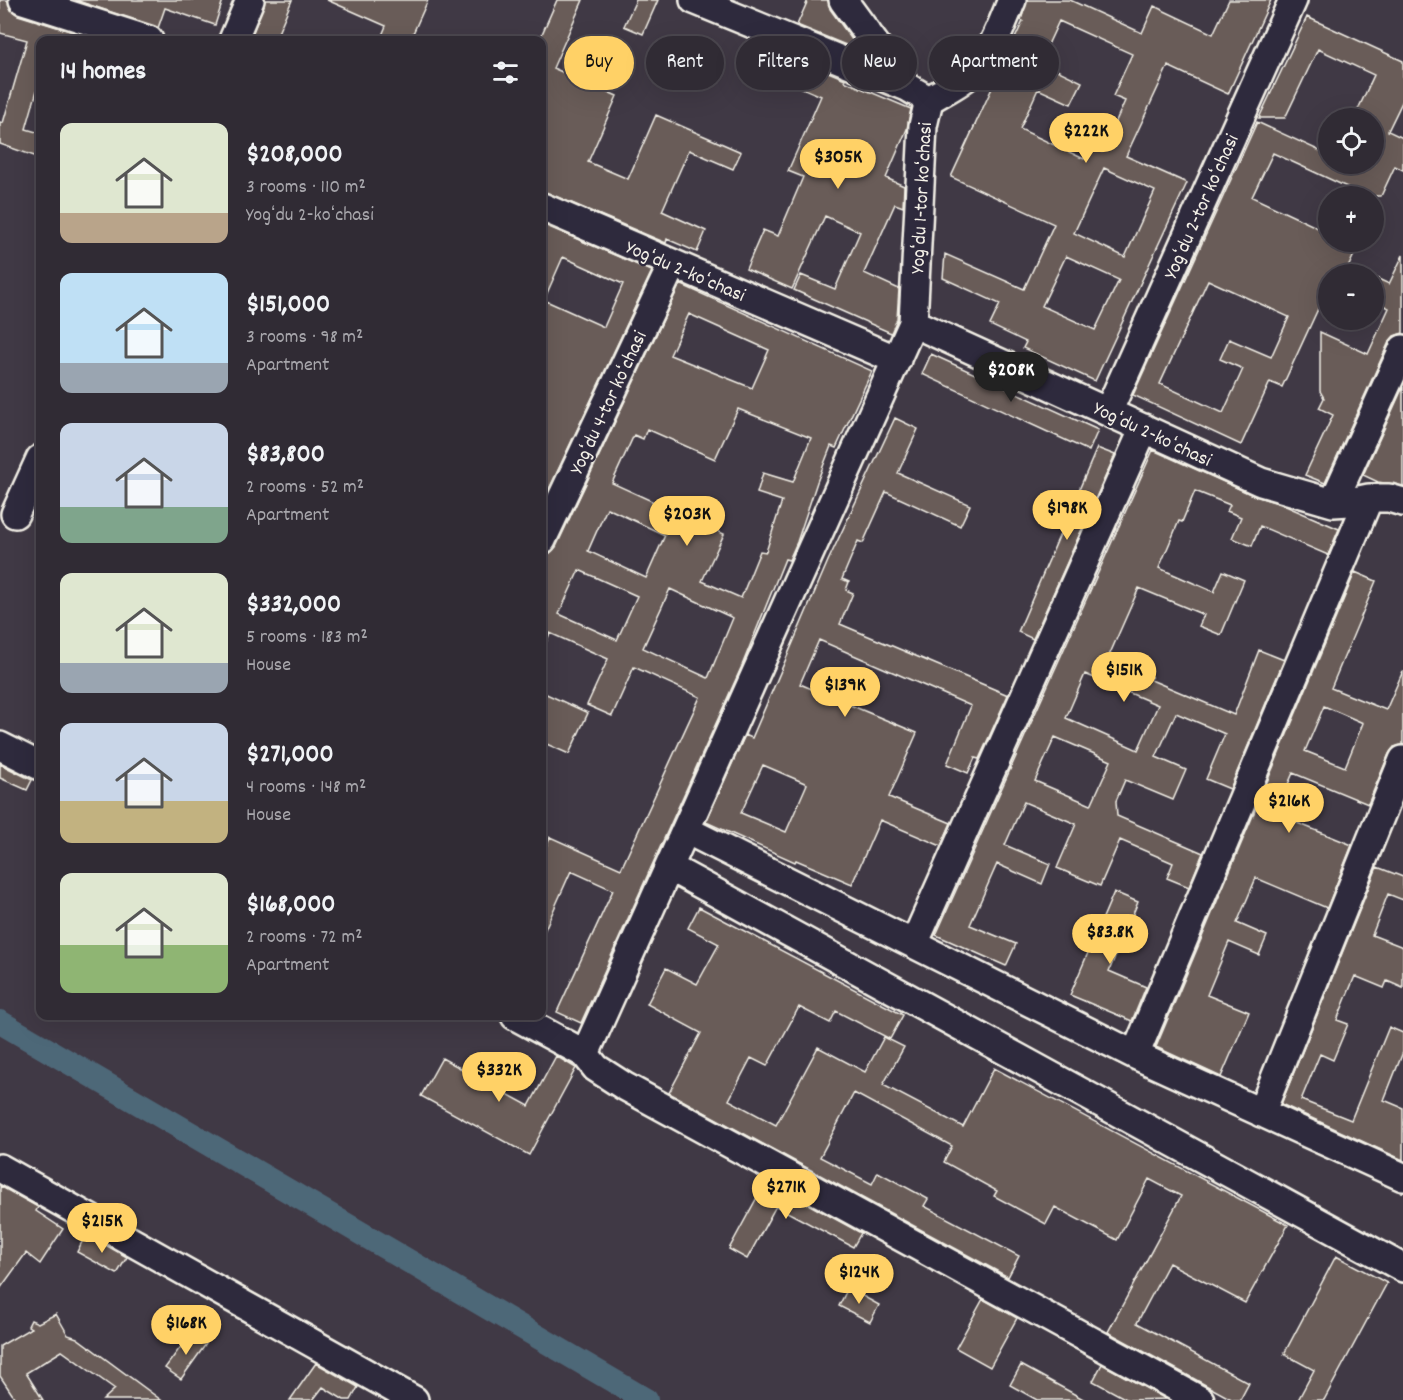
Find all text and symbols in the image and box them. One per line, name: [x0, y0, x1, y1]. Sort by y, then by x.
chip: Buy: [564, 36, 634, 90]
chip: Rent: [646, 36, 724, 90]
chip: Filters: [736, 36, 830, 90]
chip: New: [842, 36, 917, 90]
chip: Apartment: [929, 36, 1059, 90]
text: 14 homes: [60, 54, 146, 91]
icon: filters: [489, 56, 522, 89]
map controls: [1318, 108, 1384, 330]
button: locate: [1318, 108, 1384, 174]
pin: $222K: [1044, 113, 1128, 164]
text: $222K: [1063, 118, 1109, 146]
street label: Yogʻdu 1-tor koʻchasi: [905, 121, 941, 275]
street label: Yogʻdu 2-tor koʻchasi: [1158, 130, 1247, 284]
text: $208,000: [246, 137, 343, 174]
pin: $305K: [796, 139, 880, 190]
text: $305K: [814, 144, 862, 172]
icon: home: [108, 147, 180, 219]
text: 3 rooms · 110 m²: [246, 174, 366, 202]
button: +: [1318, 186, 1384, 252]
text: Yogʻdu 2-koʻchasi: [246, 202, 374, 230]
street label: Yogʻdu 2-koʻchasi: [621, 235, 749, 311]
button: −: [1318, 264, 1384, 330]
text: $151,000: [246, 287, 330, 324]
icon: home: [108, 297, 180, 369]
text: 3 rooms · 98 m²: [246, 324, 363, 352]
street label: Yogʻdu 4-tor koʻchasi: [564, 327, 655, 480]
text: Apartment: [246, 352, 329, 380]
pin: $208K: [969, 352, 1053, 403]
text: $208K: [987, 357, 1035, 385]
street label: Yogʻdu 2-koʻchasi: [1088, 396, 1216, 476]
text: $83,800: [246, 437, 325, 474]
icon: home: [108, 447, 180, 519]
text: 2 rooms · 52 m²: [246, 474, 364, 502]
pin: $198K: [1025, 490, 1109, 541]
text: $198K: [1047, 495, 1087, 523]
pin: $203K: [645, 496, 729, 547]
text: $203K: [663, 501, 711, 529]
text: Apartment: [246, 502, 329, 530]
text: $332,000: [246, 587, 341, 624]
icon: home: [108, 597, 180, 669]
text: 5 rooms · 183 m²: [246, 624, 368, 652]
text: House: [246, 652, 291, 680]
pin: $151K: [1082, 652, 1166, 703]
text: $151K: [1105, 657, 1143, 685]
pin: $139K: [803, 667, 887, 718]
text: $139K: [824, 672, 866, 700]
text: $271,000: [246, 737, 334, 774]
icon: home: [108, 747, 180, 819]
text: 4 rooms · 148 m²: [246, 774, 366, 802]
pin: $216K: [1247, 783, 1331, 834]
text: $216K: [1268, 788, 1310, 816]
text: House: [246, 802, 291, 830]
text: $168,000: [246, 887, 336, 924]
icon: home: [108, 897, 180, 969]
pin: $83.8K: [1061, 914, 1159, 965]
text: $83.8K: [1086, 919, 1134, 947]
text: 2 rooms · 72 m²: [246, 924, 362, 952]
text: Apartment: [246, 952, 329, 980]
pin: $332K: [457, 1052, 541, 1103]
text: $332K: [476, 1057, 522, 1085]
pin: $271K: [744, 1169, 828, 1220]
text: $271K: [766, 1174, 806, 1202]
pin: $215K: [60, 1203, 144, 1254]
text: $215K: [81, 1208, 123, 1236]
pin: $124K: [817, 1254, 901, 1305]
text: $124K: [839, 1259, 879, 1287]
pin: $168K: [144, 1305, 228, 1356]
text: $168K: [165, 1310, 207, 1338]

